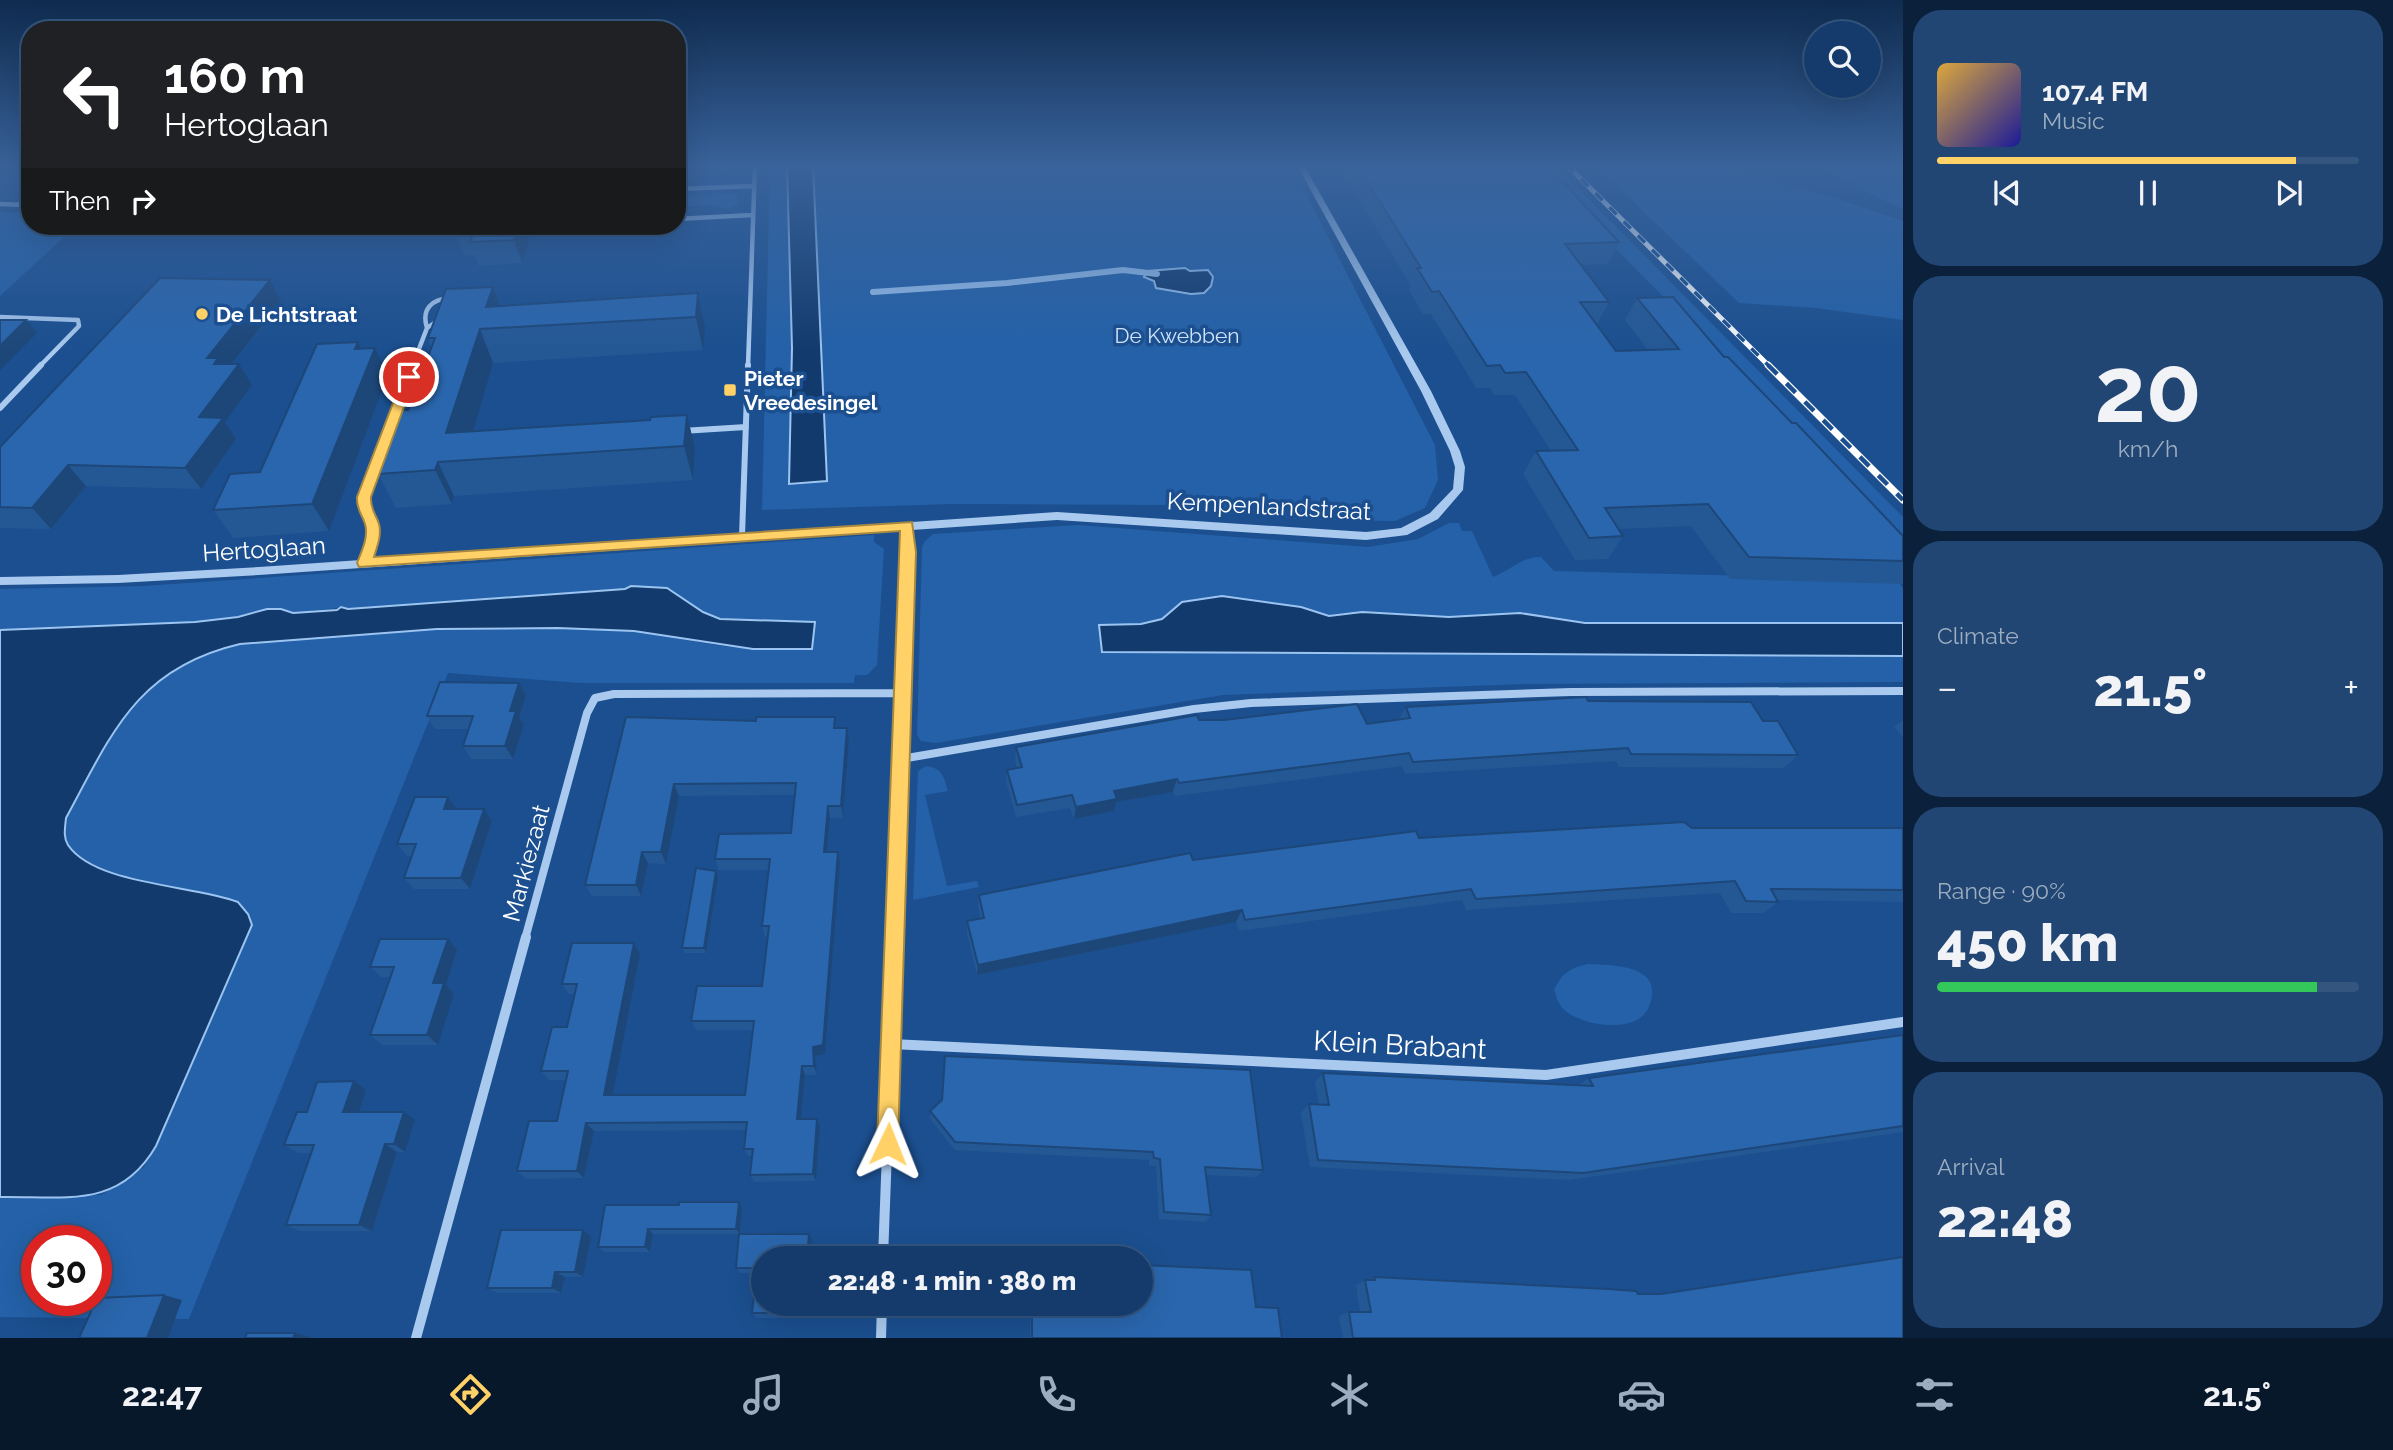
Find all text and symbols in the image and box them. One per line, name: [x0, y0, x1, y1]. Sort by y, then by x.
map controls: [1804, 21, 1881, 98]
button: search: [1804, 21, 1881, 98]
text: 160 m: [164, 47, 305, 104]
icon: left: [49, 49, 140, 140]
text: 107.4 FM: [2042, 77, 2148, 107]
text: Hertoglaan: [164, 106, 329, 143]
text: Music: [2042, 107, 2105, 134]
icon: previous: [1988, 174, 2026, 212]
icon: pause: [2129, 174, 2167, 212]
icon: next: [2270, 174, 2308, 212]
icon: right: [124, 182, 162, 220]
text: Then: [49, 186, 110, 216]
place label: De Lichtstraat: [216, 302, 357, 327]
marker: De Lichtstraat: [194, 306, 210, 322]
park label: De Kwebben: [1115, 323, 1239, 348]
text: 20: [2094, 336, 2202, 443]
pin: [379, 347, 439, 407]
icon: arrive: [390, 358, 428, 396]
place label: Pieter Vreedesingel: [744, 366, 878, 415]
marker: Pieter Vreedesingel: [722, 382, 738, 398]
text: km/h: [2118, 435, 2178, 462]
street label: Kempenlandstraat: [1166, 486, 1372, 526]
street label: Hertoglaan: [201, 530, 327, 568]
text: Climate: [1937, 622, 2019, 649]
text: 21.5°: [2093, 657, 2207, 718]
text: −: [1937, 665, 1957, 710]
text: +: [2343, 665, 2359, 710]
street label: Markiezaat: [496, 801, 556, 925]
text: Range · 90%: [1937, 877, 2066, 904]
text: 450 km: [1937, 912, 2118, 973]
street label: Klein Brabant: [1313, 1024, 1488, 1066]
position arrow: [851, 1107, 925, 1181]
text: Arrival: [1937, 1153, 2004, 1180]
text: 22:48: [1937, 1188, 2073, 1249]
speed limit sign: 30: [21, 1225, 112, 1316]
text: 22:48 · 1 min · 380 m: [828, 1266, 1076, 1296]
icon: directions: [446, 1370, 495, 1419]
icon: music: [739, 1370, 788, 1419]
icon: phone: [1032, 1370, 1081, 1419]
icon: climate: [1325, 1370, 1374, 1419]
icon: car: [1617, 1370, 1666, 1419]
icon: filters: [1910, 1370, 1959, 1419]
text: 22:47: [122, 1376, 202, 1413]
text: 21.5°: [2203, 1376, 2271, 1413]

